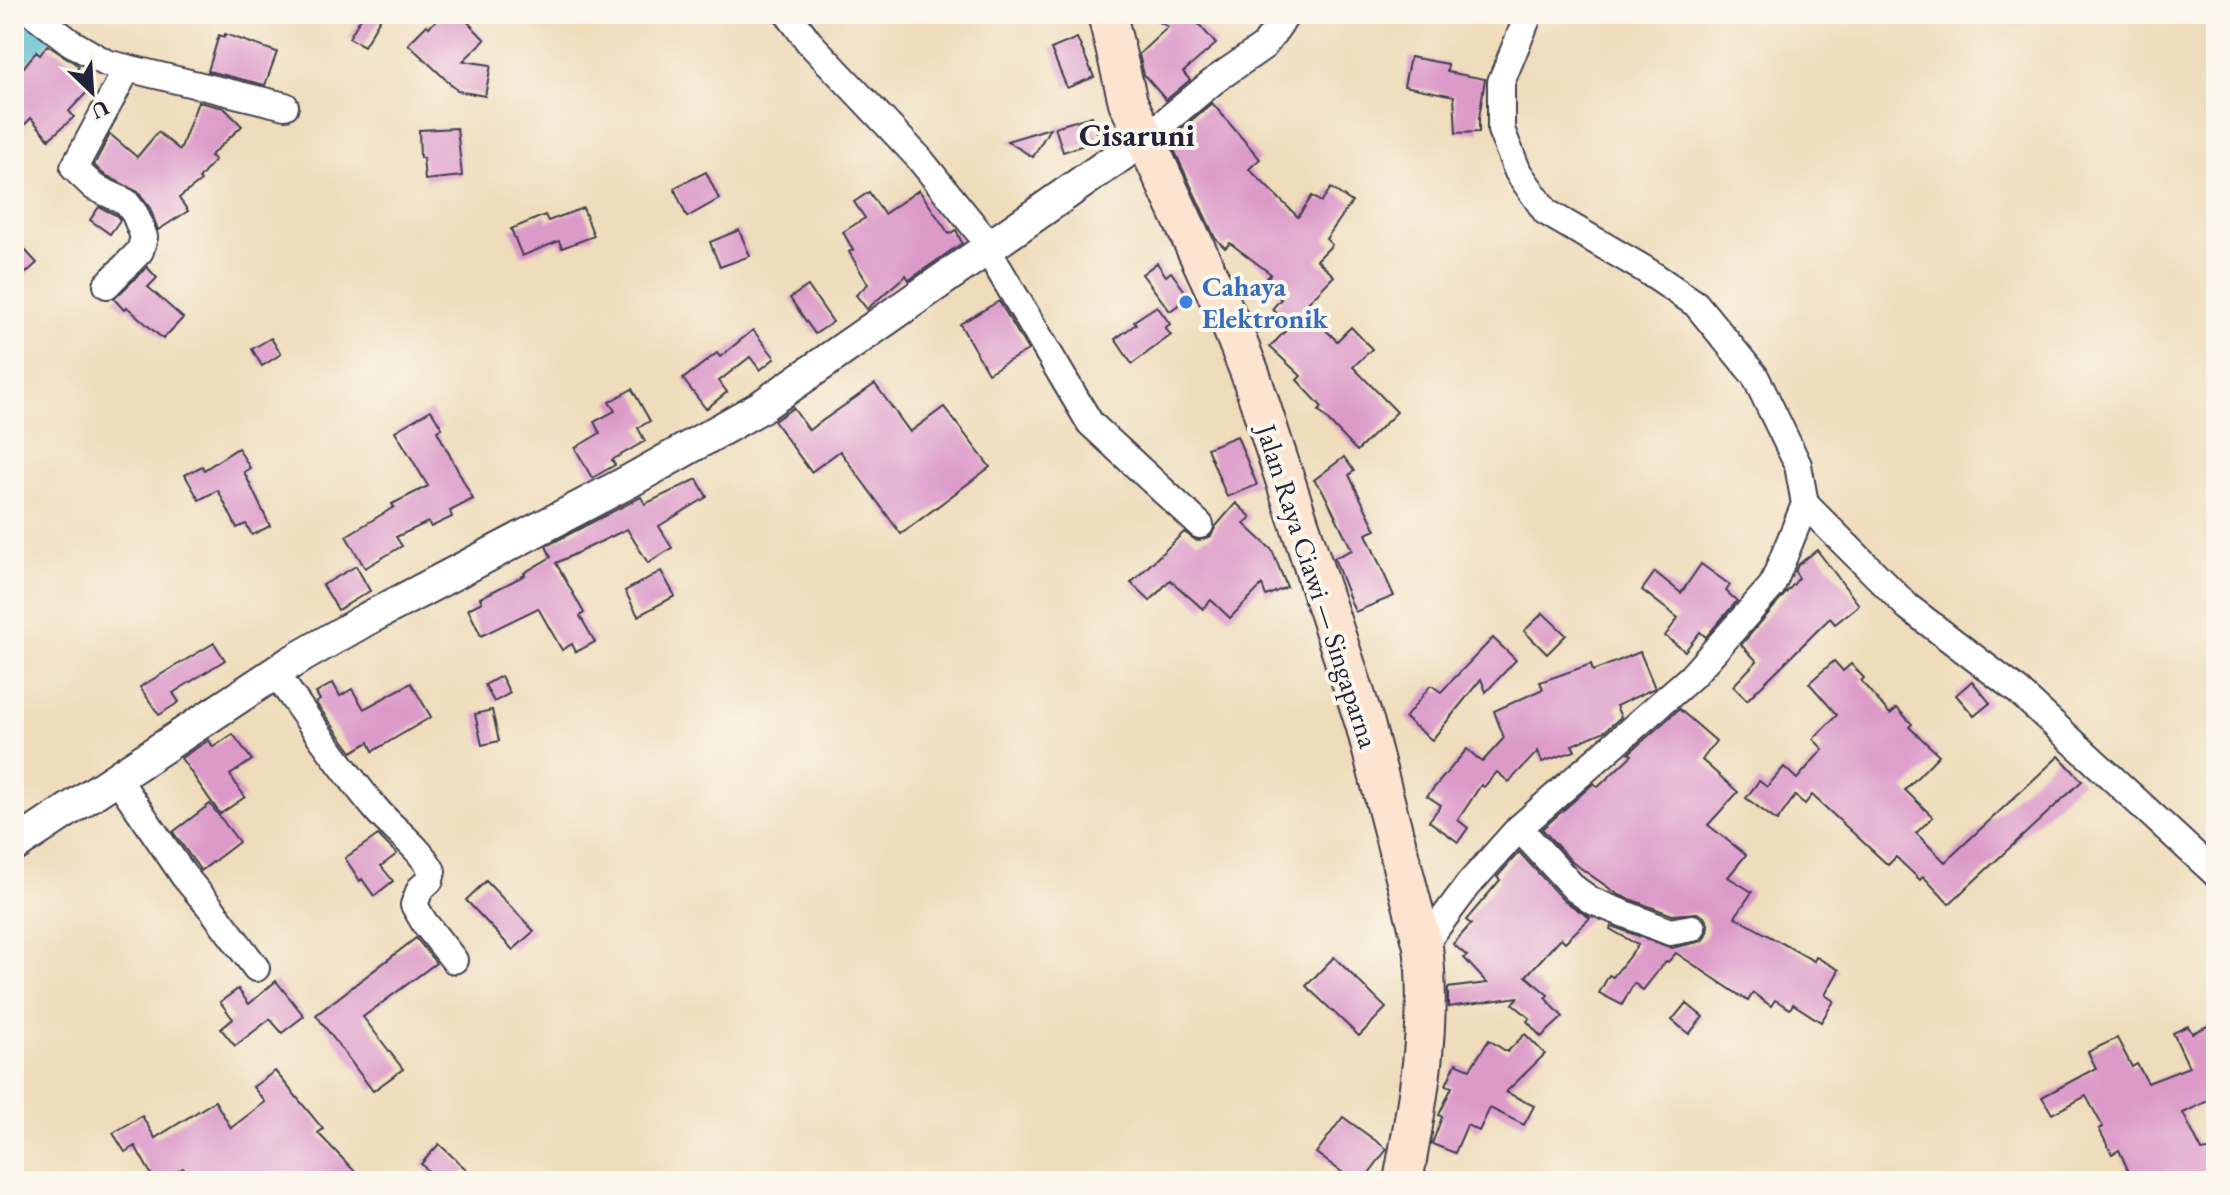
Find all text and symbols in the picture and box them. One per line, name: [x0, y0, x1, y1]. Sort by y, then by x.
north arrow: [52, 52, 132, 132]
text: U: [86, 93, 114, 127]
district label: Cisaruni: [1079, 114, 1196, 156]
place label: Cahaya Elektronik: [1202, 268, 1329, 336]
marker: Cahaya Elektronik: [1177, 293, 1195, 311]
street label: Jalan Raya Ciawi — Singaparna: [1248, 418, 1388, 753]

